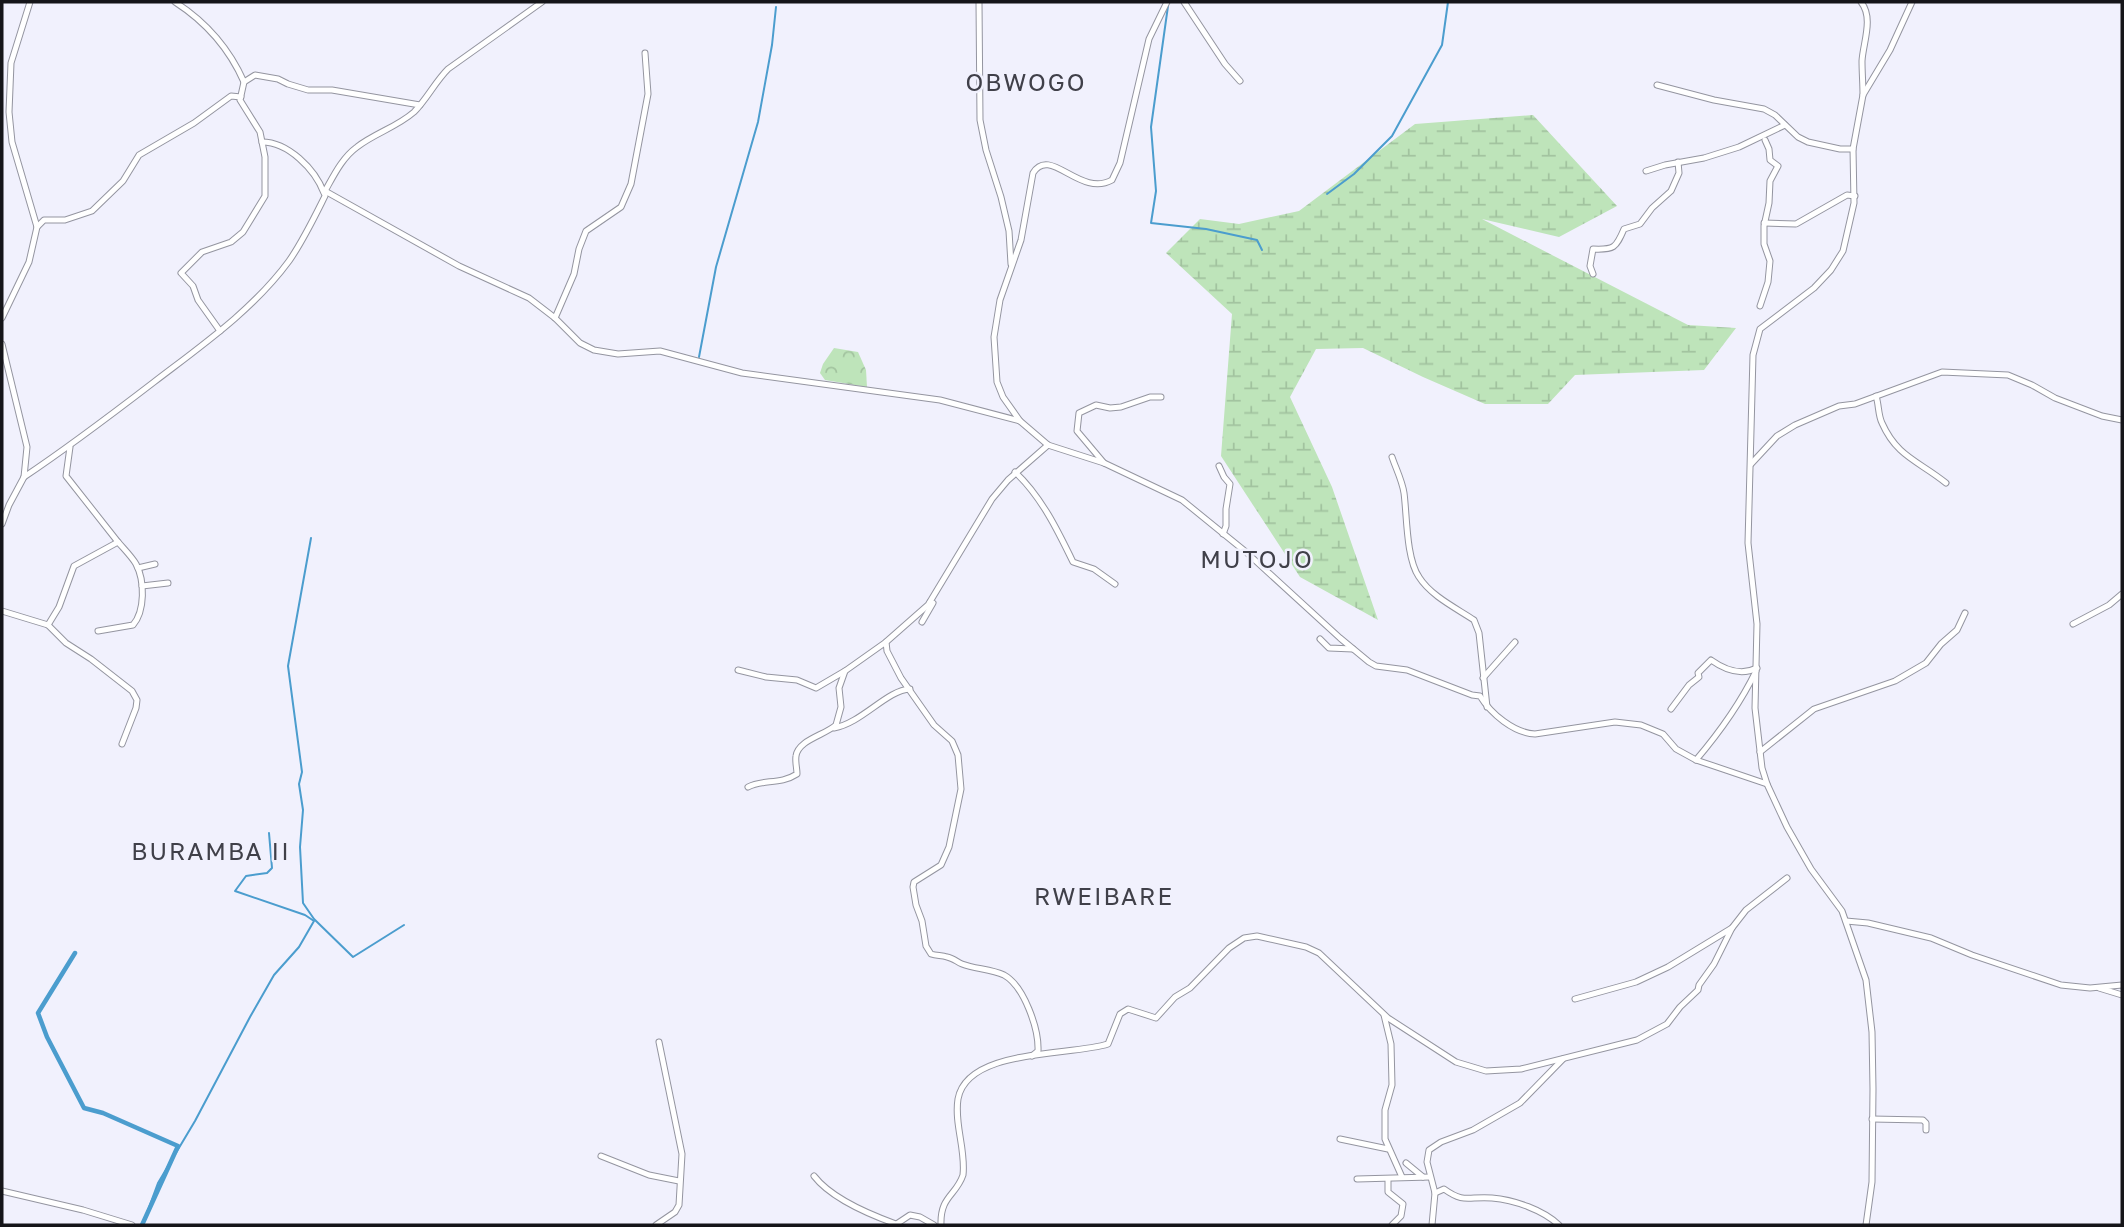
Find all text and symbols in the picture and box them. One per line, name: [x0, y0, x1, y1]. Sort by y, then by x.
district label: OBWOGO: [966, 67, 1086, 96]
district label: MUTOJO: [1200, 544, 1314, 573]
district label: BURAMBA II: [131, 836, 291, 865]
district label: RWEIBARE: [1034, 881, 1174, 910]

